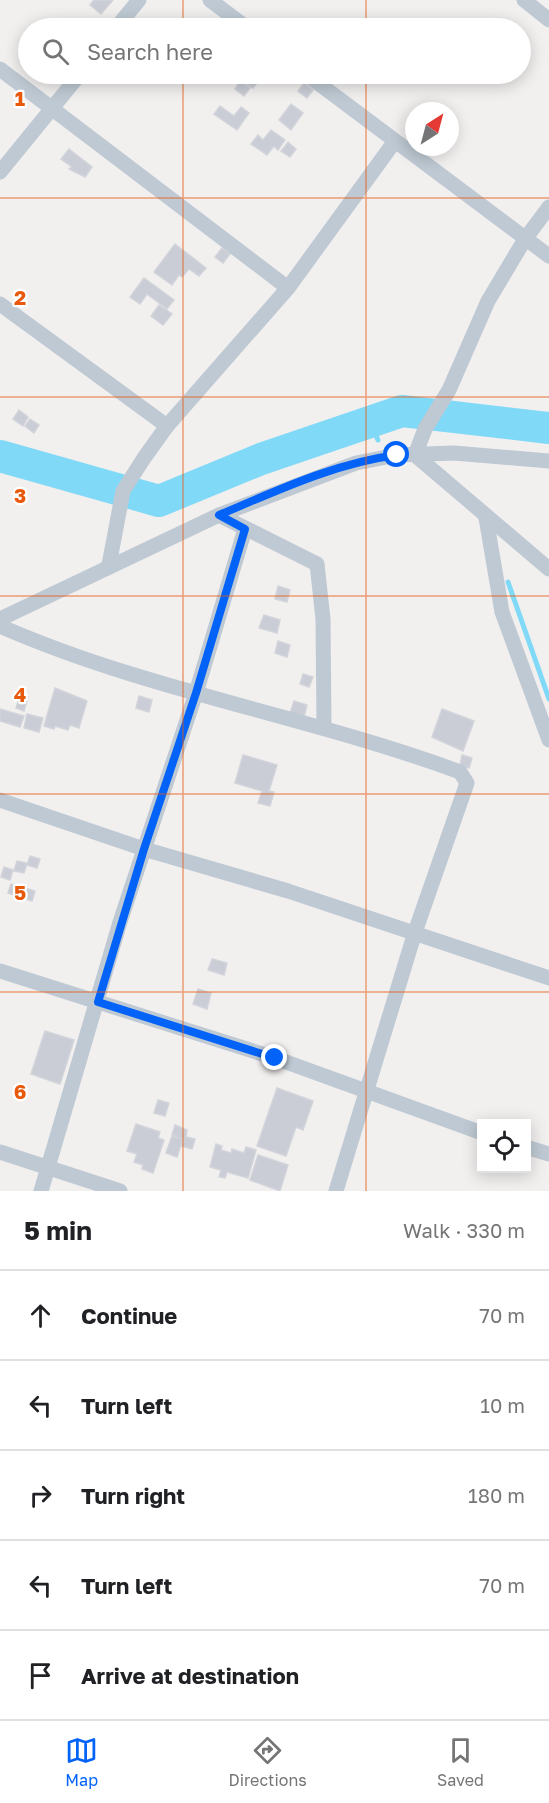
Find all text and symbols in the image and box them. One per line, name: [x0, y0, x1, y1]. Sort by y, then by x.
search box: [18, 18, 531, 84]
icon: search: [39, 35, 72, 68]
text: Search here: [87, 38, 213, 65]
text: 1: [15, 86, 25, 110]
north arrow: [405, 102, 459, 156]
text: 2: [14, 285, 26, 309]
route start: [383, 441, 409, 467]
text: 3: [14, 483, 26, 507]
text: 4: [14, 682, 26, 706]
text: 5: [14, 880, 26, 904]
route end: [261, 1044, 287, 1070]
text: 6: [14, 1079, 26, 1103]
map controls: [477, 1119, 531, 1173]
button: locate: [477, 1119, 531, 1173]
text: 5 min: [24, 1215, 92, 1246]
text: Walk · 330 m: [403, 1218, 525, 1242]
icon: ahead: [24, 1299, 57, 1332]
text: Continue: [81, 1302, 177, 1329]
text: 70 m: [479, 1303, 525, 1327]
icon: left: [24, 1389, 57, 1422]
text: Turn left: [81, 1392, 172, 1419]
text: 10 m: [480, 1393, 525, 1417]
icon: right: [24, 1479, 57, 1512]
text: Turn right: [81, 1482, 185, 1509]
text: 180 m: [468, 1483, 525, 1507]
icon: left: [24, 1569, 57, 1602]
text: Turn left: [81, 1572, 172, 1599]
text: 70 m: [479, 1573, 525, 1597]
icon: arrive: [24, 1659, 57, 1692]
text: Arrive at destination: [81, 1662, 299, 1689]
tab: Map: [65, 1734, 98, 1790]
tab: Directions: [229, 1734, 307, 1790]
tab: Saved: [437, 1734, 484, 1790]

